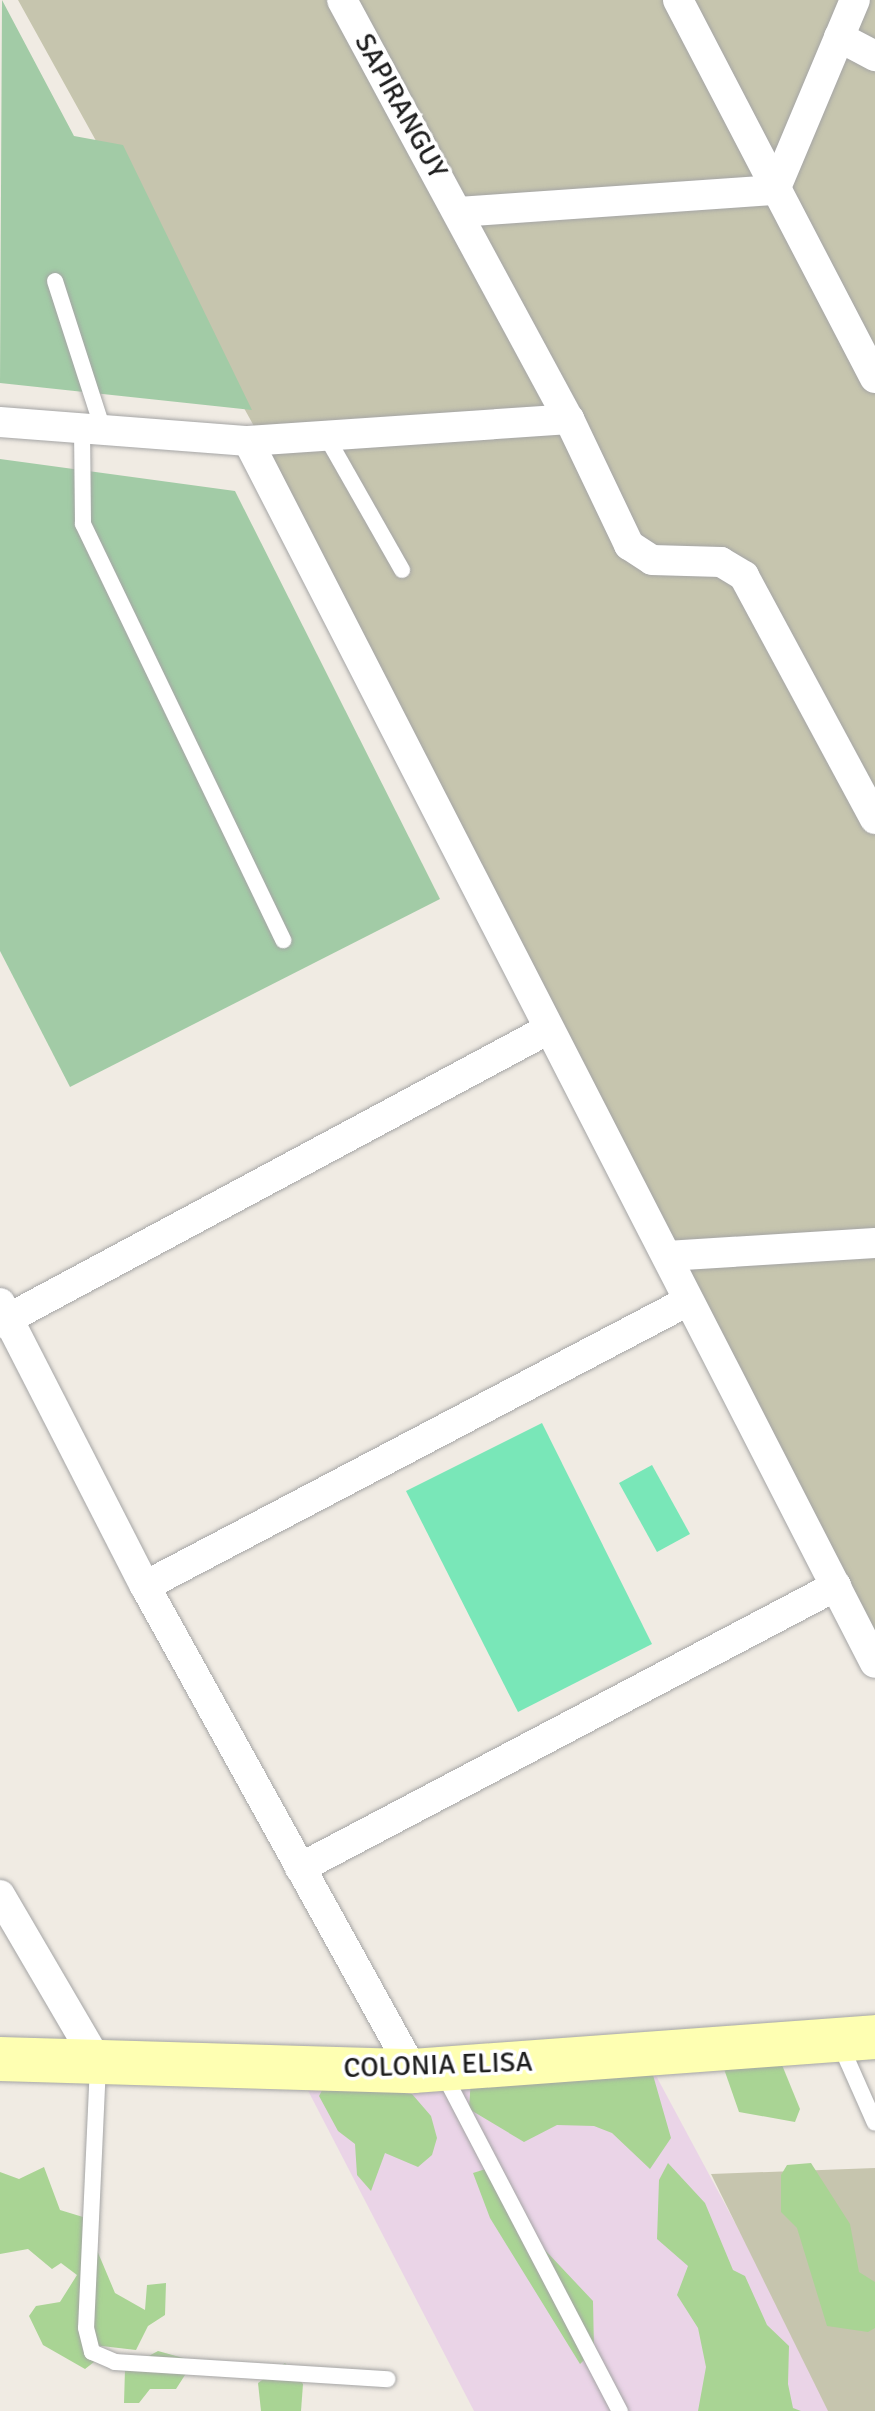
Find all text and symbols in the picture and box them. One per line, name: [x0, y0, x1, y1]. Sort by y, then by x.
street label: SAPIRANGUY: [347, 28, 455, 184]
street label: COLONIA ELISA: [343, 2045, 533, 2085]

